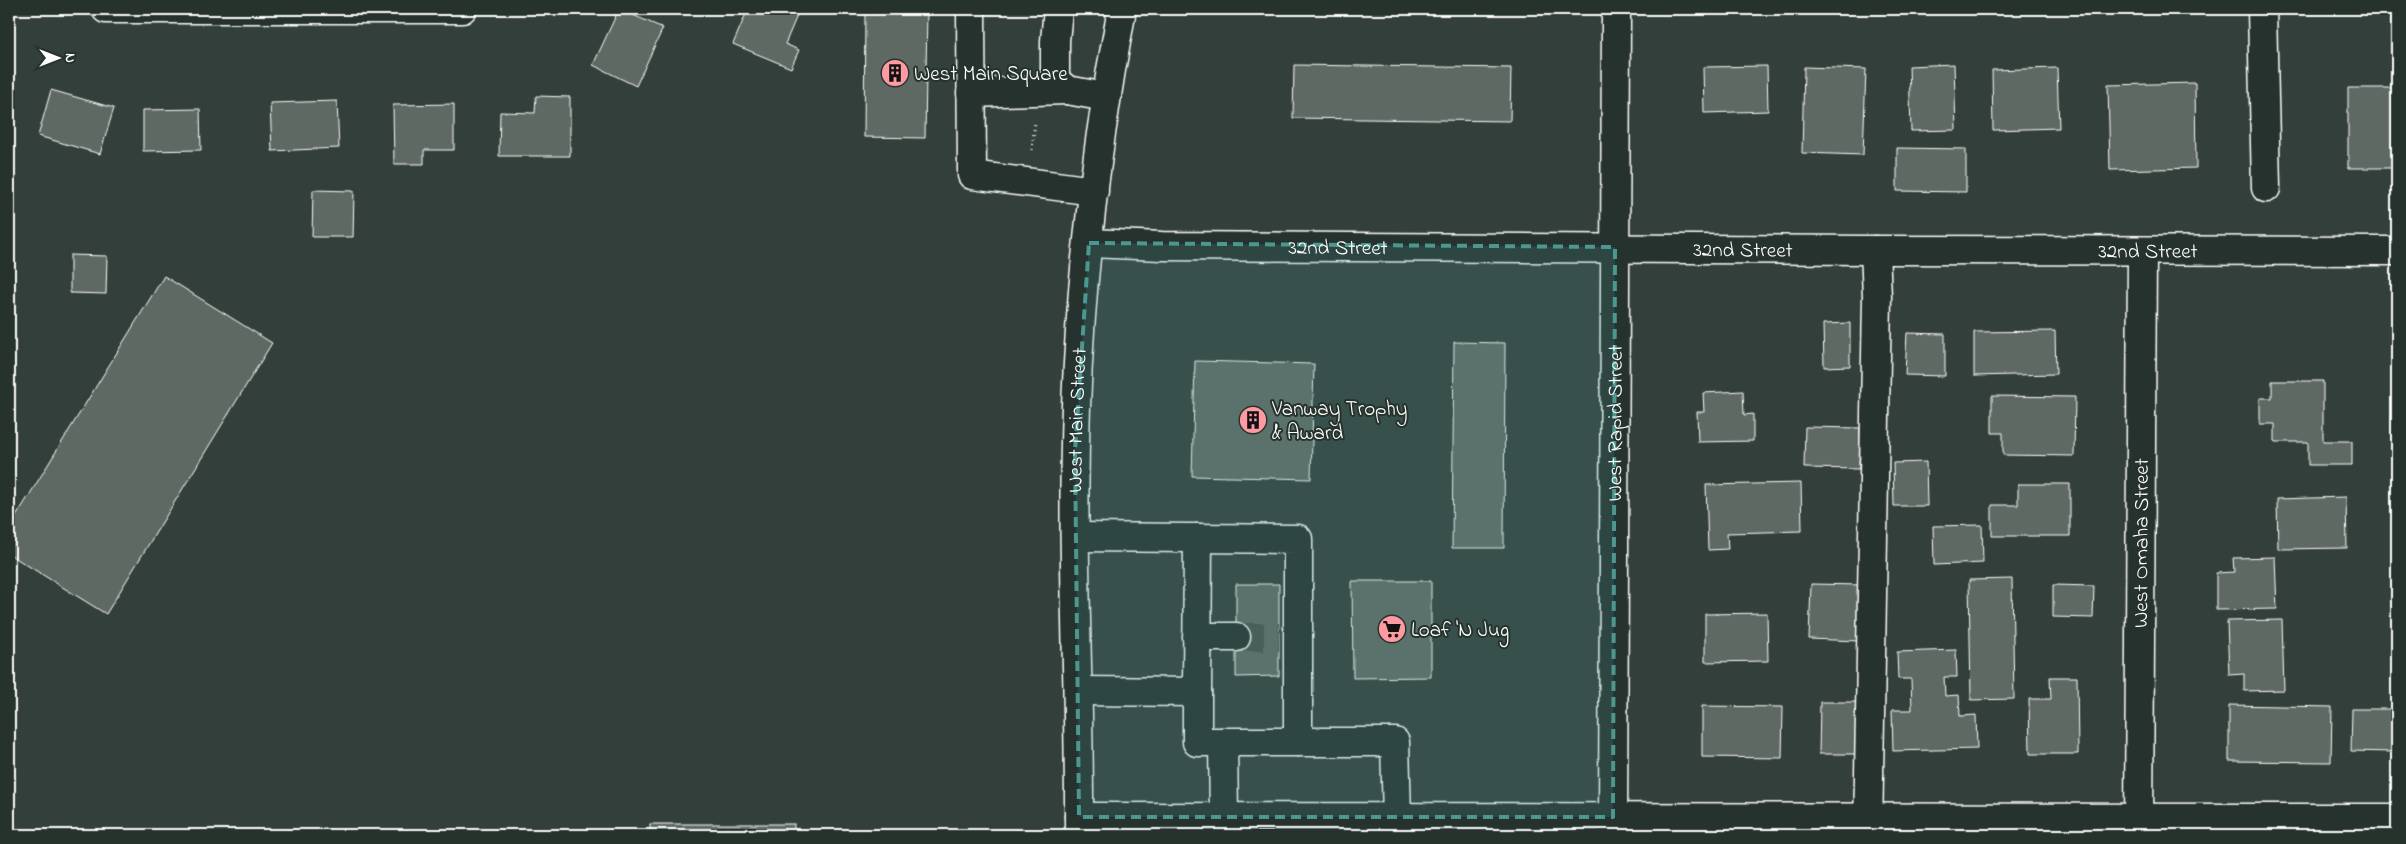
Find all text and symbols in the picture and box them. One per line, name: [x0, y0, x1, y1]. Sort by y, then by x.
north arrow: [32, 32, 82, 82]
text: N: [59, 53, 80, 63]
building icon: West Main Square: [880, 58, 910, 88]
place label: West Main Square: [914, 60, 1068, 90]
street label: 32nd Street: [1288, 234, 1388, 264]
street label: 32nd Street: [1693, 236, 1793, 267]
street label: 32nd Street: [2098, 237, 2198, 268]
street label: West Rapid Street: [1601, 344, 1632, 502]
street label: West Main Street: [1061, 347, 1096, 493]
place label: Vanway Trophy & Award: [1271, 395, 1408, 449]
building icon: Vanway Trophy & Award: [1238, 405, 1268, 435]
street label: West Omaha Street: [2127, 458, 2158, 628]
supermarket icon: Loaf 'N Jug: [1377, 614, 1407, 644]
place label: Loaf 'N Jug: [1411, 616, 1509, 648]

